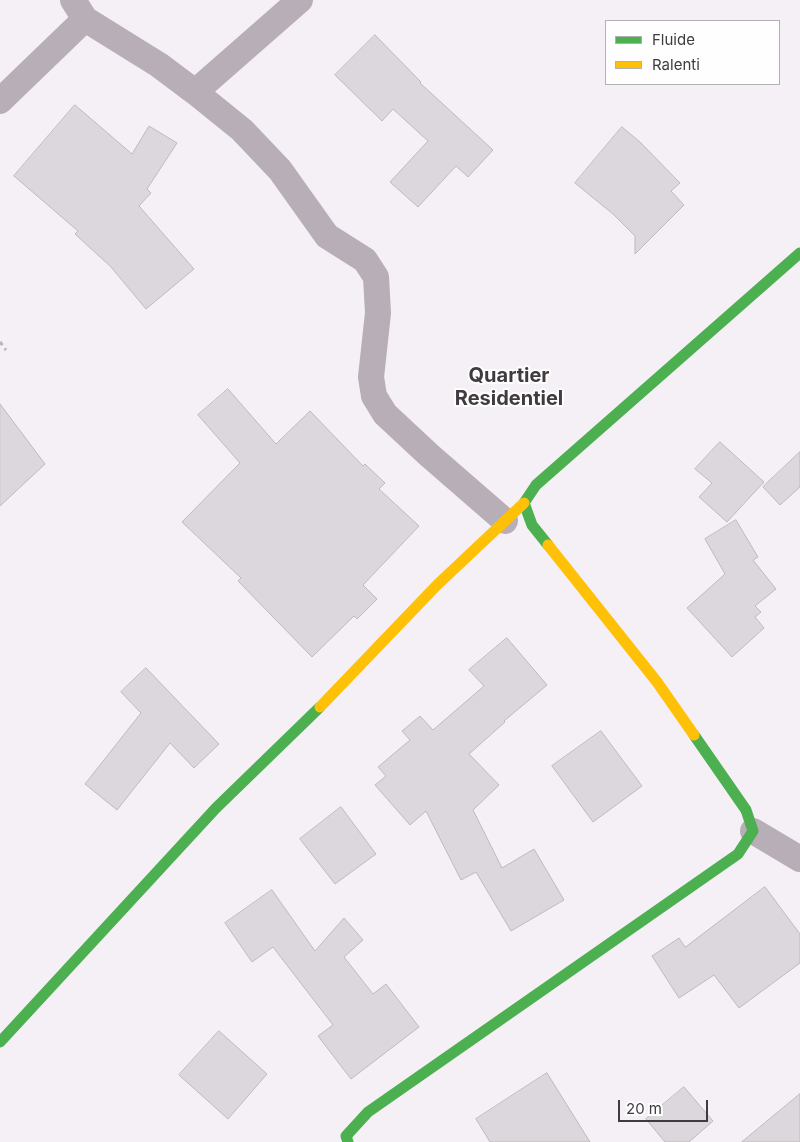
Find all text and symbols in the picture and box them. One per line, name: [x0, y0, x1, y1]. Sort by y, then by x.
legend: [605, 20, 780, 85]
text: Fluide: [652, 30, 695, 49]
text: Ralenti: [652, 55, 700, 74]
district label: Quartier Residentiel: [455, 364, 563, 411]
scale bar: [620, 1090, 710, 1122]
text: 20 m: [626, 1099, 662, 1118]

